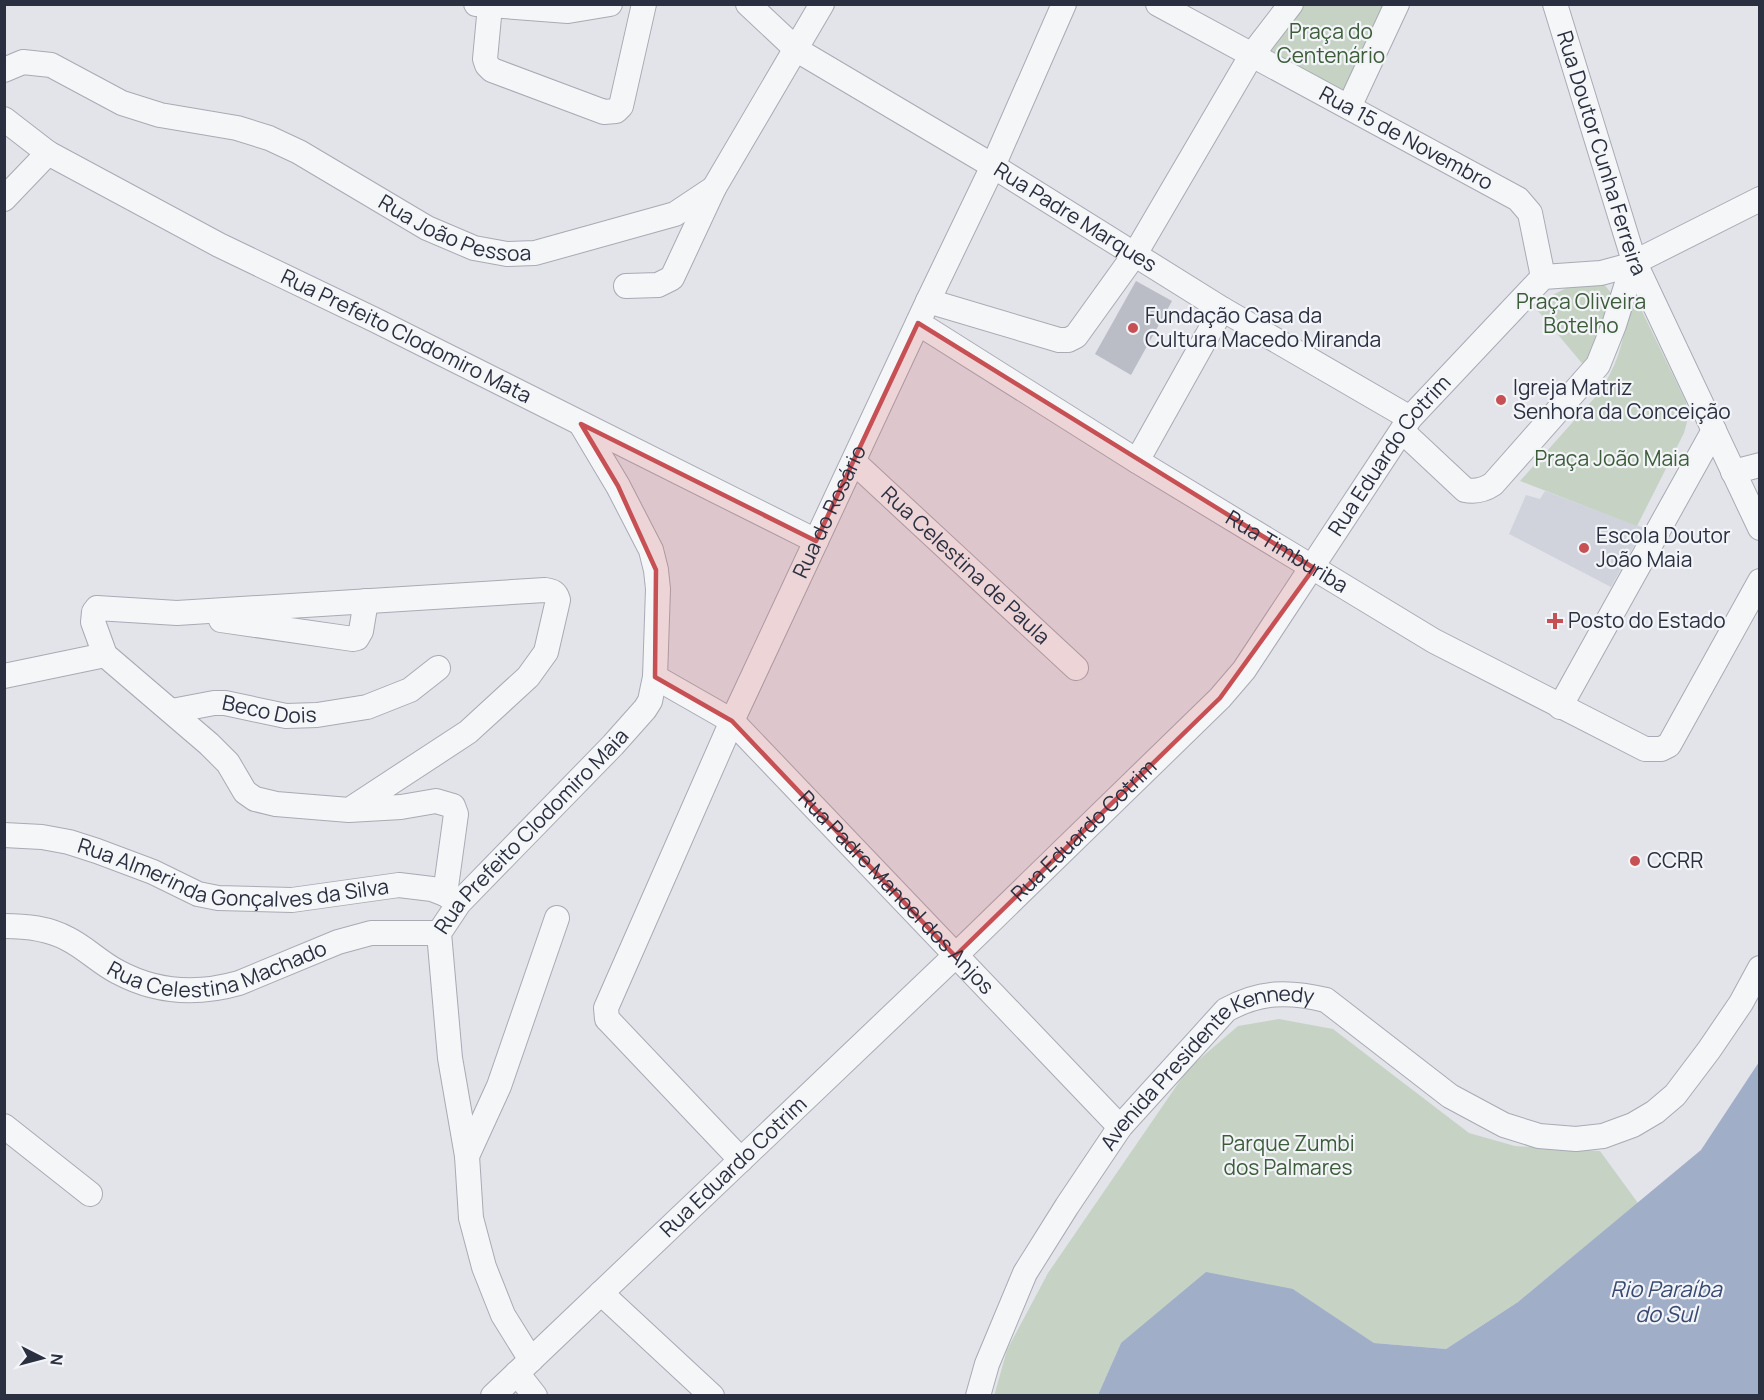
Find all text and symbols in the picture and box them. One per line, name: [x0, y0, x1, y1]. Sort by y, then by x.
park label: Praça do Centenário: [1277, 17, 1385, 69]
street label: Rua Doutor Cunha Ferreira: [1551, 27, 1654, 280]
street label: Rua 15 de Novembro: [1315, 79, 1498, 196]
street label: Rua Padre Marques: [989, 155, 1163, 278]
street label: Rua João Pessoa: [374, 187, 532, 267]
street label: Rua Prefeito Clodomiro Mata: [277, 262, 537, 409]
park label: Praça Oliveira Botelho: [1516, 287, 1646, 339]
place label: Fundação Casa da Cultura Macedo Miranda: [1145, 301, 1381, 353]
marker: Fundação Casa da Cultura Macedo Miranda: [1126, 321, 1140, 335]
street label: Rua Eduardo Cotrim: [1321, 368, 1456, 541]
place label: Igreja Matriz Senhora da Conceição: [1513, 373, 1731, 425]
marker: Igreja Matriz Senhora da Conceição: [1494, 393, 1508, 407]
street label: Rua do Rosário: [786, 440, 872, 582]
park label: Praça João Maia: [1534, 444, 1690, 472]
street label: Rua Celestina de Paula: [876, 479, 1057, 650]
street label: Rua Timburiba: [1221, 503, 1354, 599]
place label: Escola Doutor João Maia: [1596, 521, 1731, 573]
marker: Escola Doutor João Maia: [1577, 541, 1591, 555]
place label: Posto do Estado: [1568, 606, 1726, 634]
marker: Posto do Estado: [1546, 612, 1564, 630]
street label: Beco Dois: [220, 688, 317, 729]
street label: Rua Prefeito Clodomiro Maia: [427, 722, 634, 939]
street label: Rua Eduardo Cotrim: [1004, 752, 1162, 907]
street label: Rua Padre Manoel dos Anjos: [793, 784, 1001, 1000]
street label: Rua Almerinda Gonçalves da Silva: [74, 831, 390, 913]
place label: CCRR: [1647, 846, 1704, 874]
marker: CCRR: [1628, 854, 1642, 868]
street label: Rua Celestina Machado: [103, 933, 331, 1003]
street label: Avenida Presidente Kennedy: [1093, 979, 1317, 1155]
street label: Rua Eduardo Cotrim: [653, 1090, 812, 1243]
park label: Parque Zumbi dos Palmares: [1221, 1129, 1355, 1181]
water label: Rio Paraíba do Sul: [1610, 1274, 1724, 1329]
north arrow: [12, 1328, 72, 1388]
text: N: [45, 1353, 68, 1366]

